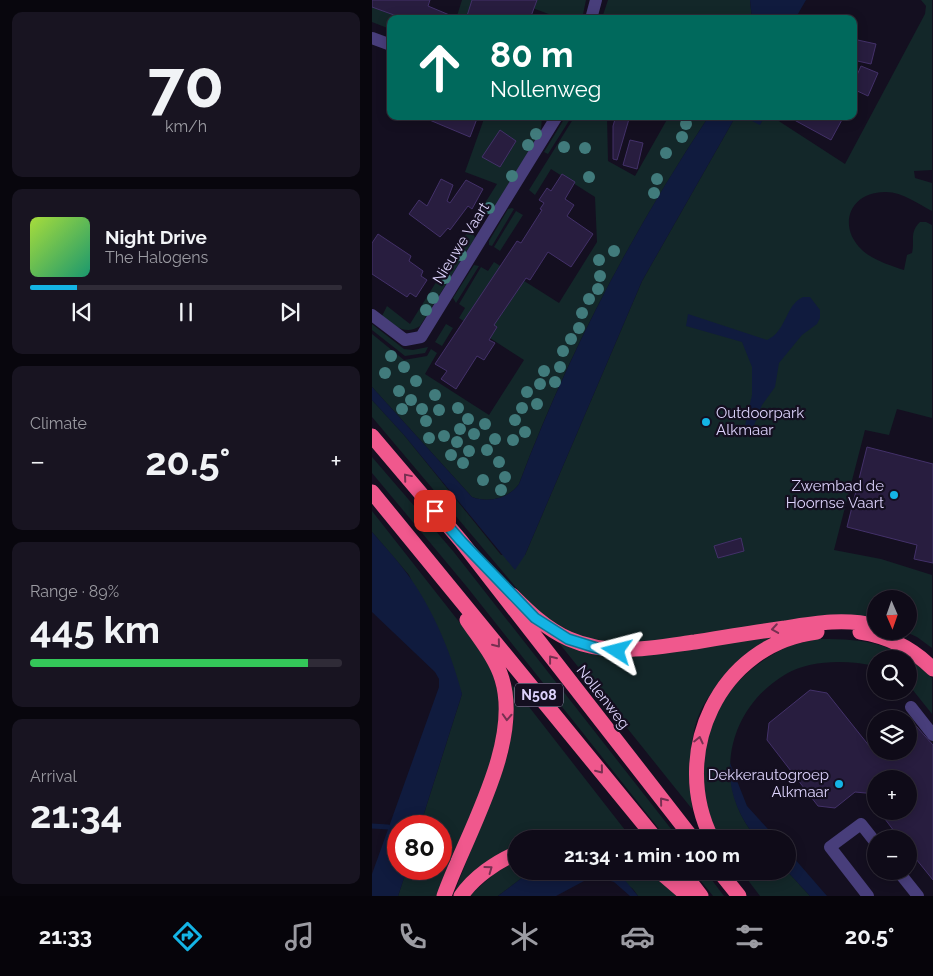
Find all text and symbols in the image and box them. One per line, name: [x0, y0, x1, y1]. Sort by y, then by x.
text: 80 m: [490, 34, 574, 75]
icon: ahead: [407, 35, 472, 100]
text: 70: [148, 46, 224, 122]
text: Nollenweg: [490, 76, 601, 102]
text: km/h: [165, 117, 207, 136]
street label: Nieuwe Vaart: [429, 199, 493, 287]
text: Night Drive: [105, 226, 207, 248]
text: The Halogens: [105, 248, 208, 267]
icon: previous: [68, 298, 96, 326]
icon: pause: [172, 298, 200, 326]
icon: next: [276, 298, 304, 326]
place label: Outdoorpark Alkmaar: [716, 404, 804, 439]
text: Climate: [30, 414, 87, 433]
marker: Outdoorpark Alkmaar: [700, 416, 712, 428]
text: 20.5°: [145, 439, 230, 484]
text: −: [30, 445, 45, 478]
text: +: [330, 445, 342, 478]
one-way arrow: [403, 474, 412, 483]
place label: Zwembad de Hoornse Vaart: [786, 477, 884, 512]
marker: Zwembad de Hoornse Vaart: [888, 489, 900, 501]
pin: [414, 490, 456, 532]
icon: arrive: [421, 497, 449, 525]
text: Range · 89%: [30, 582, 119, 601]
north arrow: [867, 590, 917, 640]
map controls: [867, 590, 917, 880]
text: 445 km: [30, 607, 160, 652]
position arrow: [590, 624, 642, 676]
one-way arrow: [771, 624, 780, 634]
one-way arrow: [492, 638, 500, 647]
button: search: [867, 650, 917, 700]
one-way arrow: [549, 656, 557, 665]
street label: Nollenweg: [573, 662, 633, 732]
road number: N508: [515, 684, 563, 706]
button: layers: [867, 710, 917, 760]
one-way arrow: [501, 713, 512, 721]
one-way arrow: [693, 736, 704, 745]
one-way arrow: [595, 764, 604, 773]
place label: Dekkerautogroep Alkmaar: [708, 766, 830, 801]
text: Arrival: [30, 767, 77, 786]
button: +: [867, 770, 917, 820]
marker: Dekkerautogroep Alkmaar: [833, 778, 845, 790]
text: 21:34: [30, 792, 123, 837]
one-way arrow: [660, 798, 668, 807]
speed limit sign: 80: [387, 815, 452, 880]
button: −: [867, 830, 917, 880]
text: 21:34 · 1 min · 100 m: [564, 844, 740, 866]
one-way arrow: [483, 866, 493, 875]
icon: directions: [170, 919, 205, 954]
icon: music: [282, 919, 317, 954]
icon: phone: [395, 919, 430, 954]
icon: climate: [507, 919, 542, 954]
icon: car: [620, 919, 655, 954]
icon: filters: [732, 919, 767, 954]
text: 21:33: [39, 923, 92, 949]
text: 20.5°: [845, 923, 894, 949]

